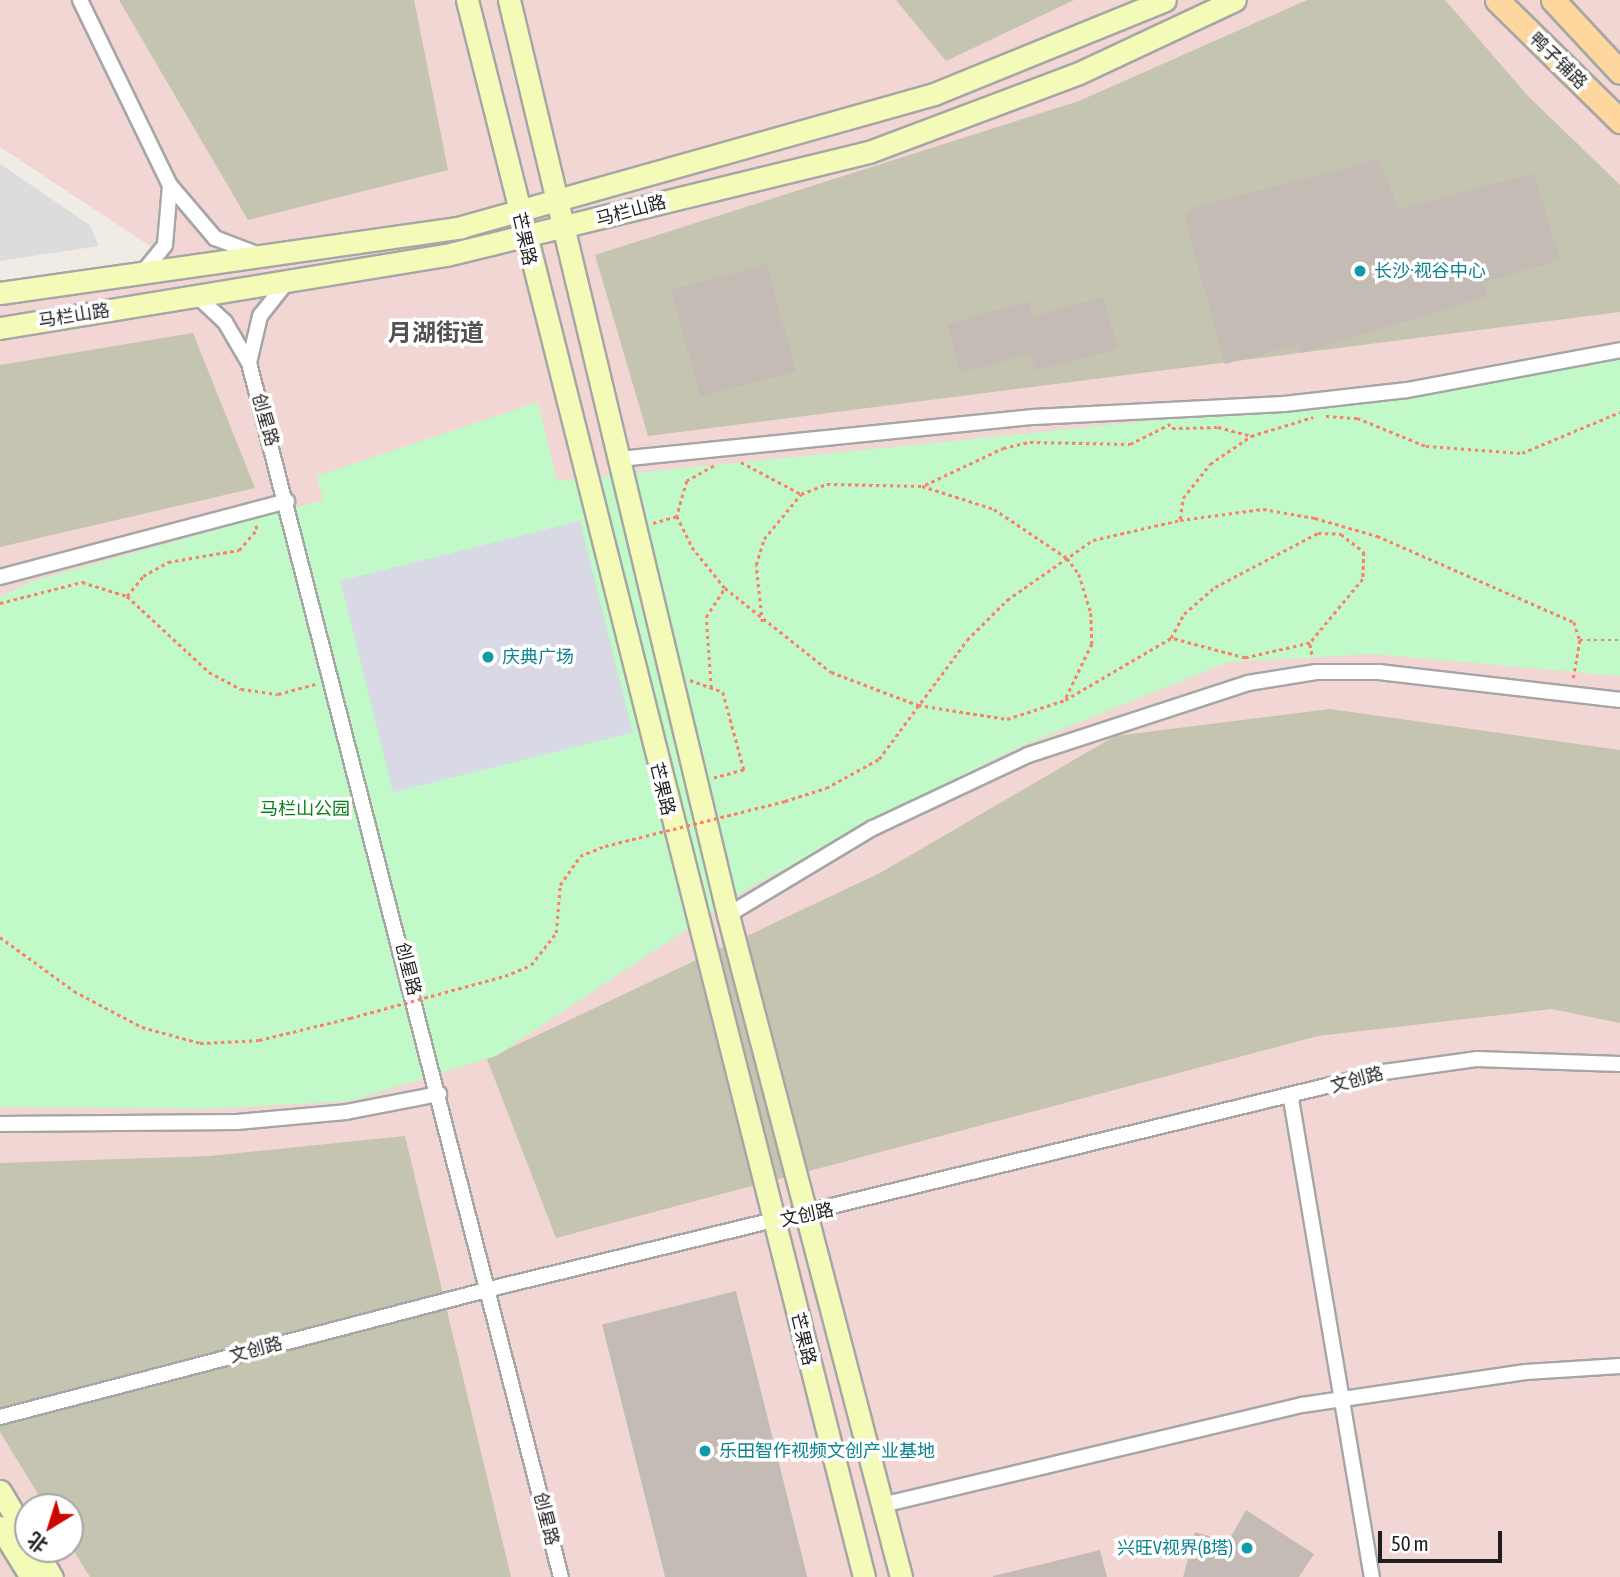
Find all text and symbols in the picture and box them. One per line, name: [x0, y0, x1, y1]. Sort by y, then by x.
street label: 鸭子铺路: [1525, 28, 1591, 94]
street label: 马栏山路: [593, 191, 669, 231]
street label: 芒果路: [507, 210, 541, 268]
place label: 长沙·视谷中心: [1374, 260, 1486, 282]
marker: 长沙·视谷中心: [1352, 263, 1368, 279]
street label: 马栏山路: [37, 300, 111, 332]
district label: 月湖街道: [388, 319, 484, 347]
street label: 创星路: [247, 391, 283, 449]
place label: 庆典广场: [502, 646, 574, 668]
marker: 庆典广场: [480, 649, 496, 665]
street label: 芒果路: [645, 760, 679, 818]
park label: 马栏山公园: [260, 798, 350, 820]
street label: 创星路: [391, 940, 425, 998]
street label: 文创路: [1328, 1063, 1386, 1097]
street label: 文创路: [778, 1199, 836, 1231]
street label: 芒果路: [786, 1310, 820, 1368]
street label: 文创路: [227, 1333, 285, 1367]
place label: 乐田智作视频文创产业基地: [719, 1440, 935, 1462]
marker: 乐田智作视频文创产业基地: [697, 1443, 713, 1459]
street label: 创星路: [529, 1490, 563, 1548]
north arrow: [14, 1493, 84, 1563]
scale bar: [1382, 1518, 1506, 1562]
text: 北: [23, 1528, 52, 1557]
text: 50 m: [1391, 1531, 1429, 1555]
place label: 兴旺V视界(B塔): [1117, 1537, 1233, 1559]
marker: 兴旺V视界(B塔): [1239, 1540, 1255, 1556]

